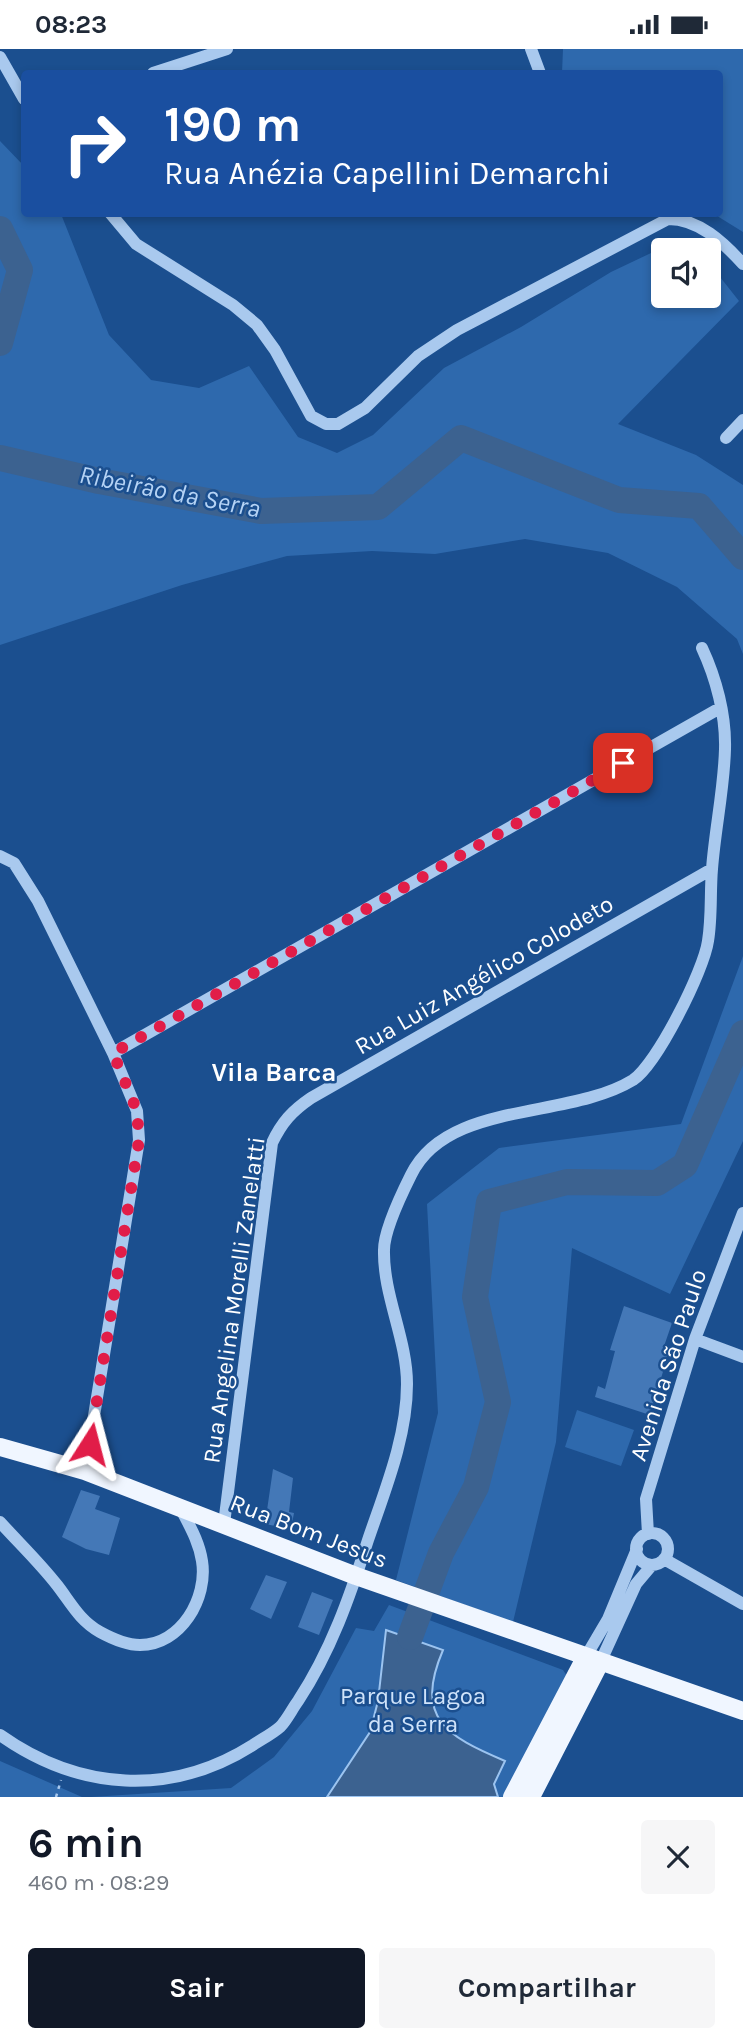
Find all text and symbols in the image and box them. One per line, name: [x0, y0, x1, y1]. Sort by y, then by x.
text: 08:23: [35, 9, 107, 40]
text: 190 m: [164, 96, 301, 153]
icon: right: [49, 98, 140, 189]
text: Rua Anézia Capellini Demarchi: [164, 155, 611, 192]
map controls: [651, 238, 721, 308]
button: sound: [651, 238, 721, 308]
water label: Ribeirão da Serra: [77, 459, 263, 524]
pin: [593, 733, 653, 793]
icon: arrive: [604, 744, 642, 782]
street label: Rua Luiz Angélico Colodeto: [350, 889, 618, 1061]
district label: Vila Barca: [211, 1057, 337, 1088]
street label: Rua Angelina Morelli Zanelatti: [197, 1135, 271, 1465]
street label: Avenida São Paulo: [624, 1266, 712, 1464]
position arrow: [53, 1407, 127, 1481]
street label: Rua Bom Jesus: [226, 1488, 392, 1574]
park label: Parque Lagoa da Serra: [340, 1682, 486, 1738]
text: 6 min: [28, 1818, 144, 1868]
button: close: [641, 1820, 715, 1894]
text: 460 m · 08:29: [28, 1869, 169, 1896]
button: Sair: [28, 1948, 365, 2028]
button: Compartilhar: [379, 1948, 715, 2028]

